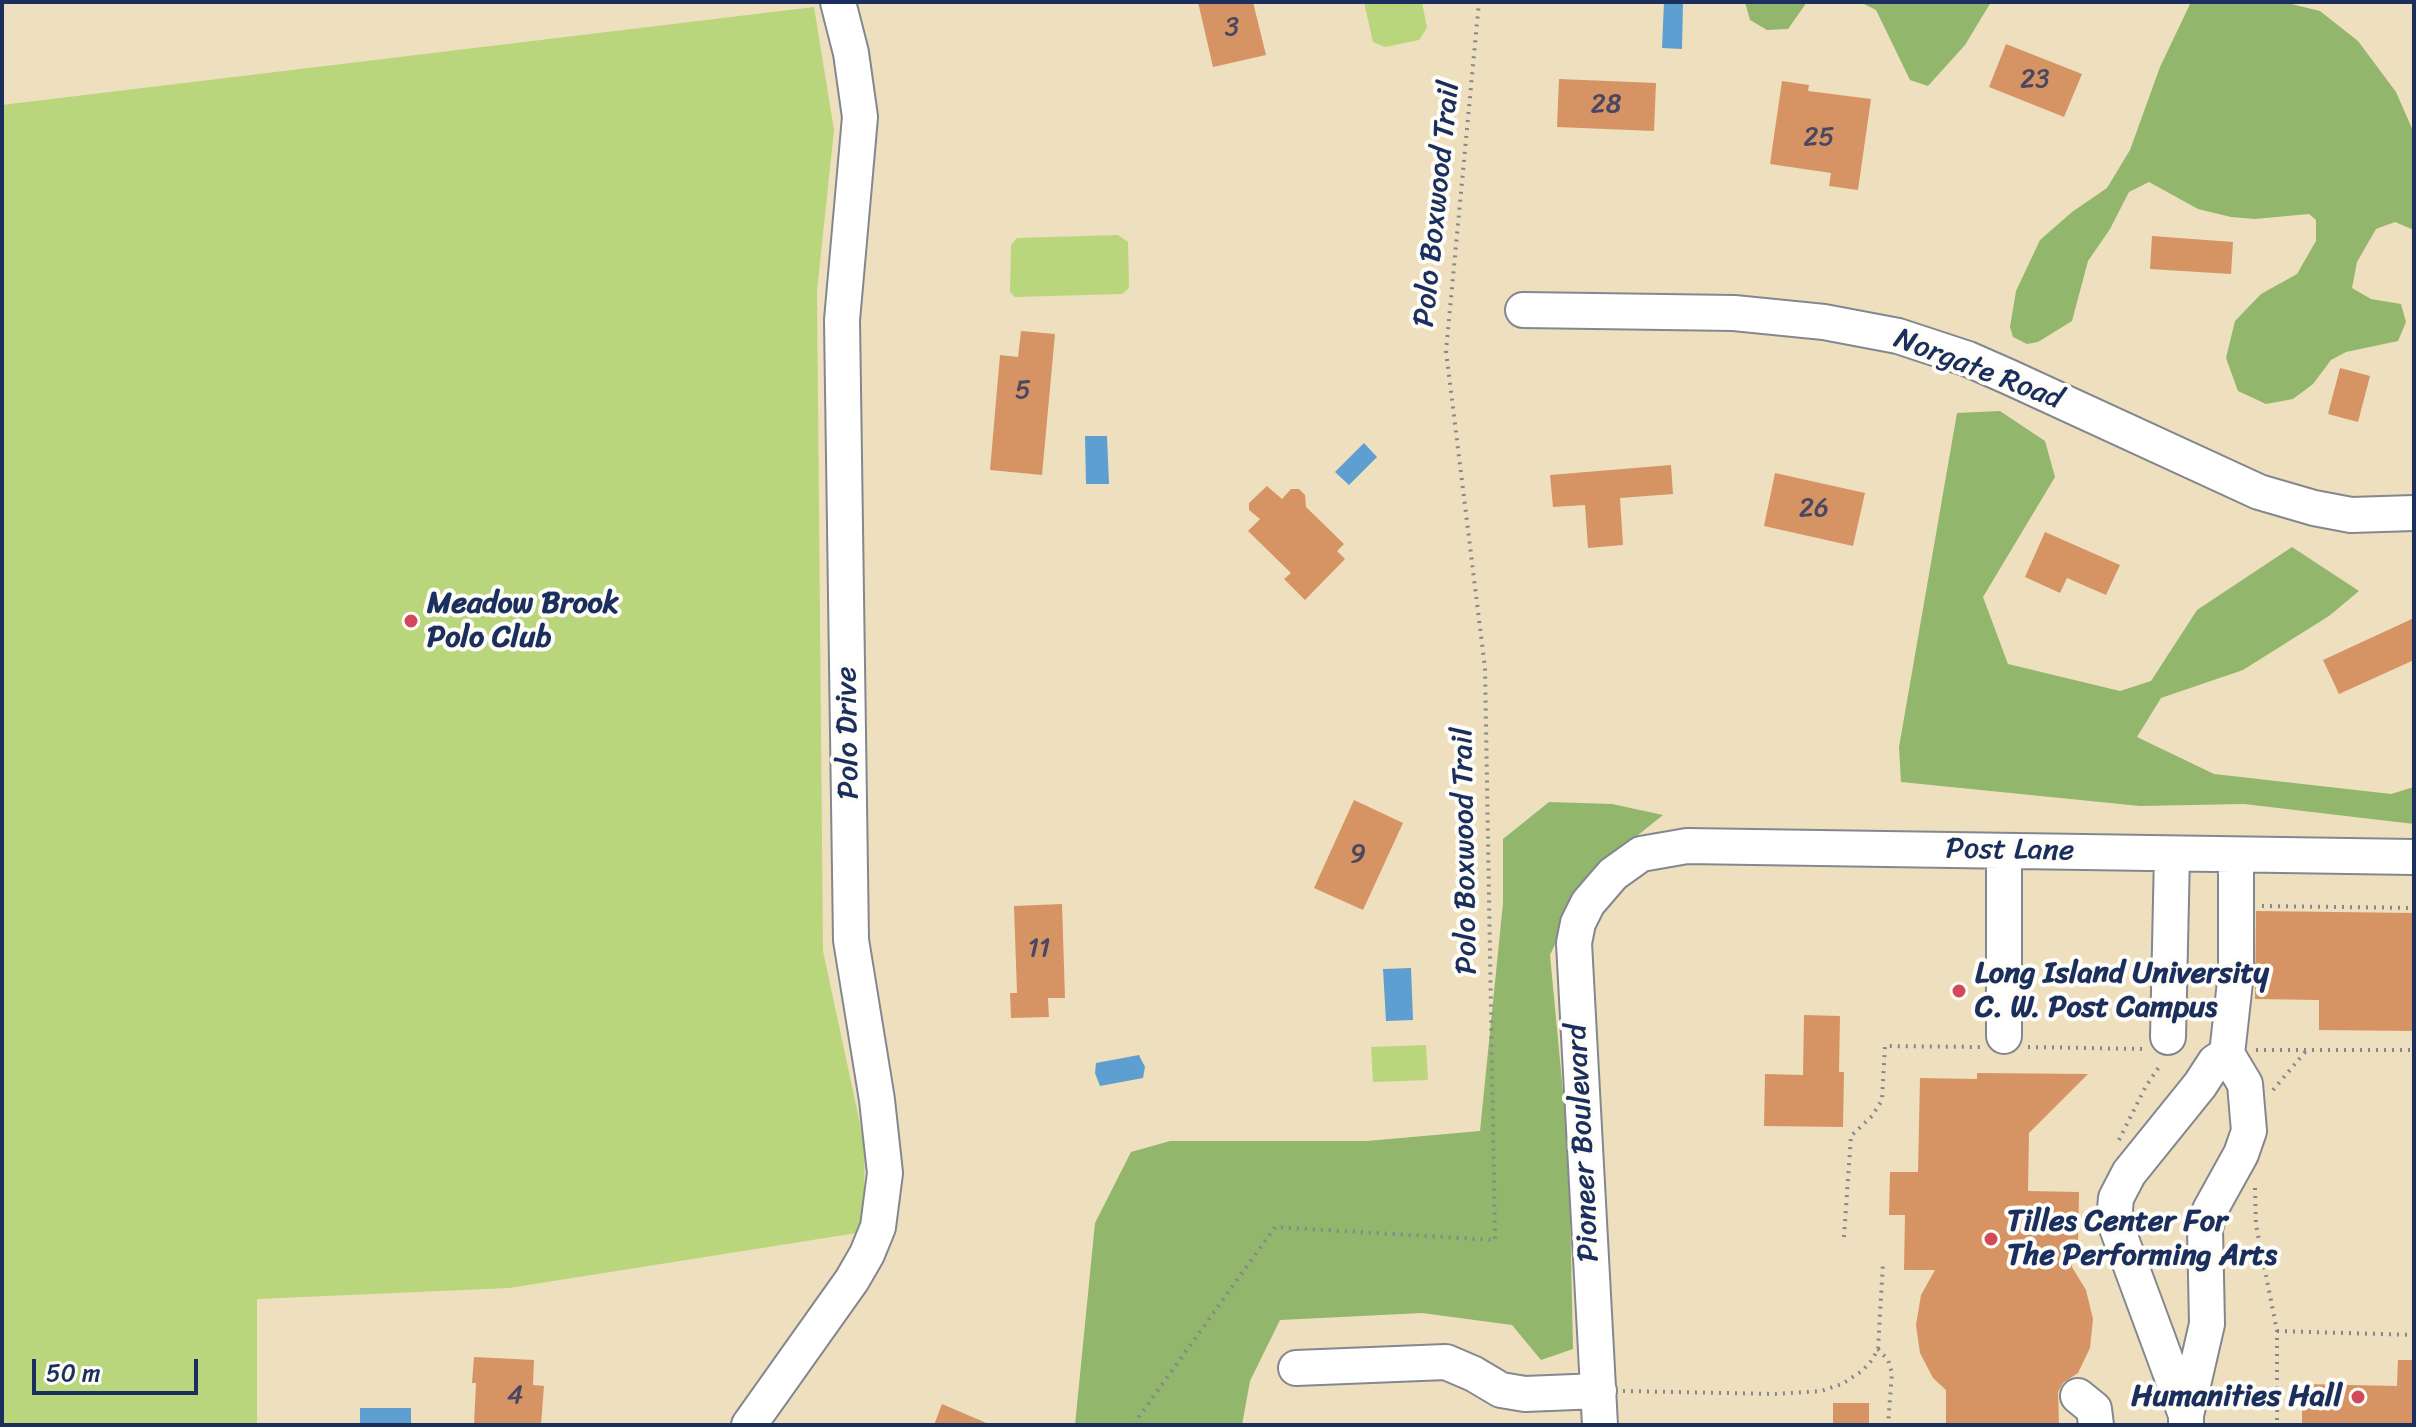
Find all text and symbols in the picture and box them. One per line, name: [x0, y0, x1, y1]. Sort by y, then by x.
house number: 3: [1225, 12, 1239, 44]
house number: 23: [2020, 64, 2050, 96]
street label: Polo Boxwood Trail: [1407, 79, 1469, 329]
house number: 28: [1591, 89, 1621, 121]
house number: 25: [1804, 122, 1834, 154]
street label: Norgate Road: [1889, 321, 2067, 419]
house number: 5: [1015, 375, 1031, 407]
house number: 26: [1799, 493, 1829, 525]
place label: Meadow Brook Polo Club: [427, 586, 619, 656]
marker: Meadow Brook Polo Club: [402, 612, 420, 630]
street label: Polo Drive: [830, 666, 868, 800]
street label: Polo Boxwood Trail: [1446, 727, 1486, 975]
street label: Post Lane: [1945, 832, 2075, 870]
house number: 9: [1350, 839, 1366, 871]
house number: 11: [1028, 933, 1050, 965]
place label: Long Island University C. W. Post Campus: [1975, 956, 2269, 1026]
marker: Long Island University C. W. Post Campus: [1950, 982, 1968, 1000]
street label: Pioneer Boulevard: [1560, 1023, 1608, 1263]
place label: Tilles Center For The Performing Arts: [2007, 1204, 2277, 1274]
marker: Tilles Center For The Performing Arts: [1982, 1230, 2000, 1248]
scale bar: [36, 1343, 202, 1393]
text: 50 m: [46, 1352, 101, 1394]
place label: Humanities Hall: [2131, 1379, 2342, 1415]
house number: 4: [507, 1380, 523, 1412]
marker: Humanities Hall: [2349, 1388, 2367, 1406]

